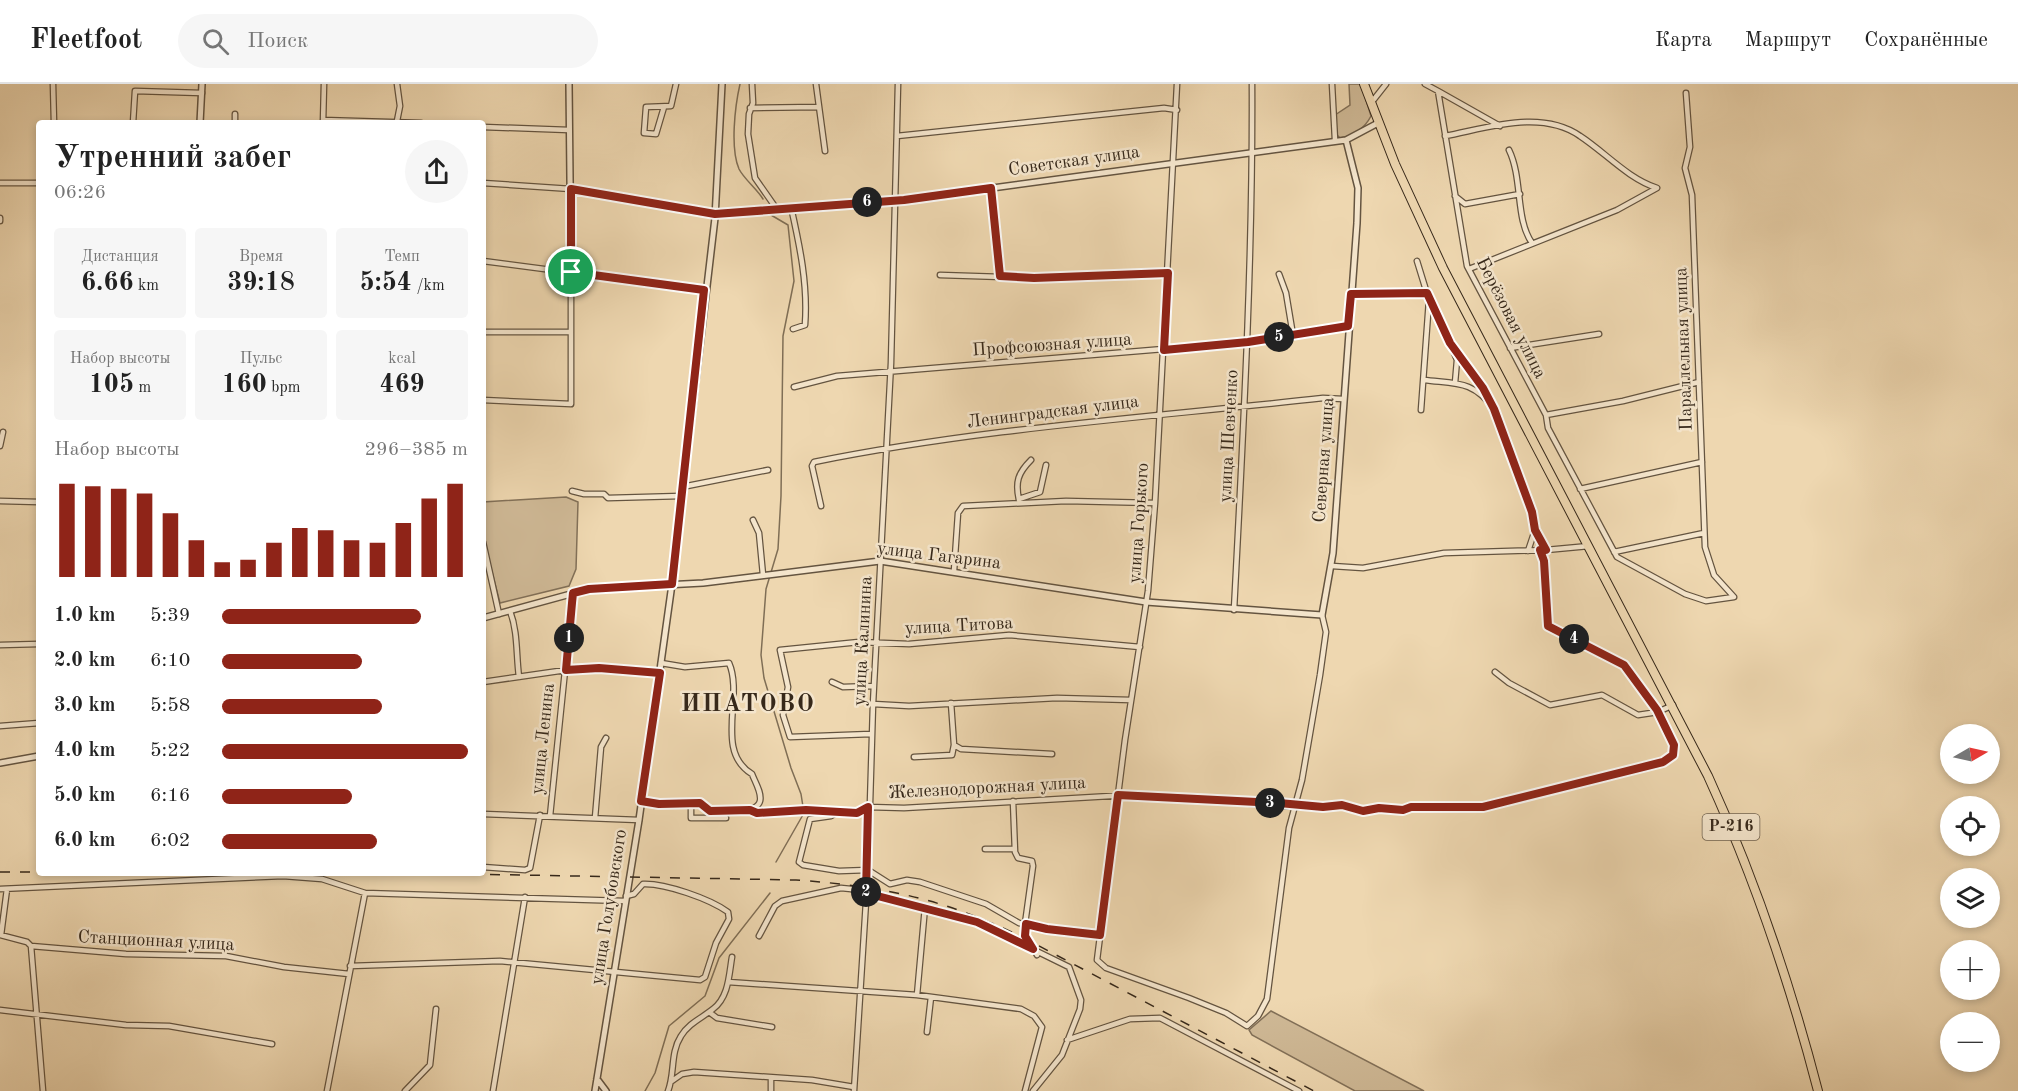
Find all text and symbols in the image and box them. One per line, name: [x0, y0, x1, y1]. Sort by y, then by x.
search box: [178, 14, 598, 68]
icon: search: [199, 25, 232, 58]
text: Fleetfoot: [30, 27, 142, 55]
text: Поиск: [247, 30, 308, 52]
text: Карта: [1655, 30, 1712, 51]
text: Маршрут: [1745, 30, 1831, 51]
text: Сохранённые: [1864, 30, 1988, 51]
button: share: [405, 140, 468, 203]
text: Утренний забег: [54, 142, 291, 175]
street label: Советская улица: [1007, 143, 1141, 179]
text: 06:26: [54, 183, 106, 203]
pin: 6: [852, 187, 882, 217]
text: 6: [862, 194, 872, 210]
pin: [545, 246, 596, 297]
text: Дистанция: [81, 249, 159, 265]
text: Время: [239, 249, 283, 265]
text: Темп: [384, 249, 420, 265]
icon: arrive: [554, 255, 587, 288]
street label: Берёзовая улица: [1473, 255, 1549, 382]
street label: Параллельная улица: [1672, 267, 1696, 431]
text: 6.66: [81, 270, 134, 296]
text: 39:18: [227, 270, 295, 296]
text: 5:54: [359, 270, 412, 296]
text: km: [134, 278, 159, 294]
text: /km: [412, 278, 445, 294]
pin: 5: [1264, 322, 1294, 352]
text: 5: [1274, 329, 1284, 345]
street label: Профсоюзная улица: [971, 330, 1133, 361]
text: Набор высоты: [70, 351, 170, 367]
text: Пульс: [240, 351, 282, 367]
text: kcal: [388, 351, 416, 367]
street label: улица Шевченко: [1217, 369, 1241, 503]
text: 105: [89, 372, 134, 398]
text: 160: [222, 372, 267, 398]
text: 469: [379, 372, 425, 398]
text: m: [134, 380, 151, 396]
text: bpm: [267, 380, 300, 396]
street label: Ленинградская улица: [966, 393, 1140, 431]
street label: Северная улица: [1311, 397, 1337, 523]
text: Набор высоты: [54, 440, 180, 460]
text: 296–385 m: [365, 440, 468, 460]
street label: улица Горького: [1126, 462, 1152, 584]
street label: улица Гагарина: [876, 539, 1002, 573]
street label: улица Калинина: [851, 575, 875, 706]
text: 1.0 km: [54, 606, 116, 626]
text: 5:39: [150, 606, 190, 626]
street label: улица Титова: [904, 614, 1014, 638]
pin: 1: [554, 623, 584, 653]
pin: 4: [1559, 624, 1589, 654]
text: 1: [564, 630, 574, 646]
text: 4: [1569, 631, 1579, 647]
text: 2.0 km: [54, 651, 116, 671]
text: 6:10: [150, 651, 190, 671]
street label: улица Ленина: [528, 682, 558, 795]
district label: ИПАТОВО: [681, 693, 815, 717]
text: 3.0 km: [54, 696, 116, 716]
text: 5:58: [150, 696, 190, 716]
north arrow: [1940, 724, 2000, 784]
map controls: [1940, 724, 2000, 1072]
text: 4.0 km: [54, 741, 116, 761]
text: 5:22: [150, 741, 190, 761]
street label: Железнодорожная улица: [888, 774, 1086, 802]
text: 5.0 km: [54, 786, 116, 806]
text: 6:16: [150, 786, 190, 806]
pin: 3: [1255, 788, 1285, 818]
text: 3: [1265, 795, 1275, 811]
button: locate: [1940, 796, 2000, 856]
road number: Р-216: [1702, 814, 1760, 840]
street label: улица Голубовского: [588, 828, 630, 986]
text: 6.0 km: [54, 831, 116, 851]
text: 6:02: [150, 831, 190, 851]
button: layers: [1940, 868, 2000, 928]
pin: 2: [851, 877, 881, 907]
text: 2: [861, 884, 871, 900]
street label: Станционная улица: [77, 928, 235, 954]
button: +: [1940, 940, 2000, 1000]
button: −: [1940, 1012, 2000, 1072]

